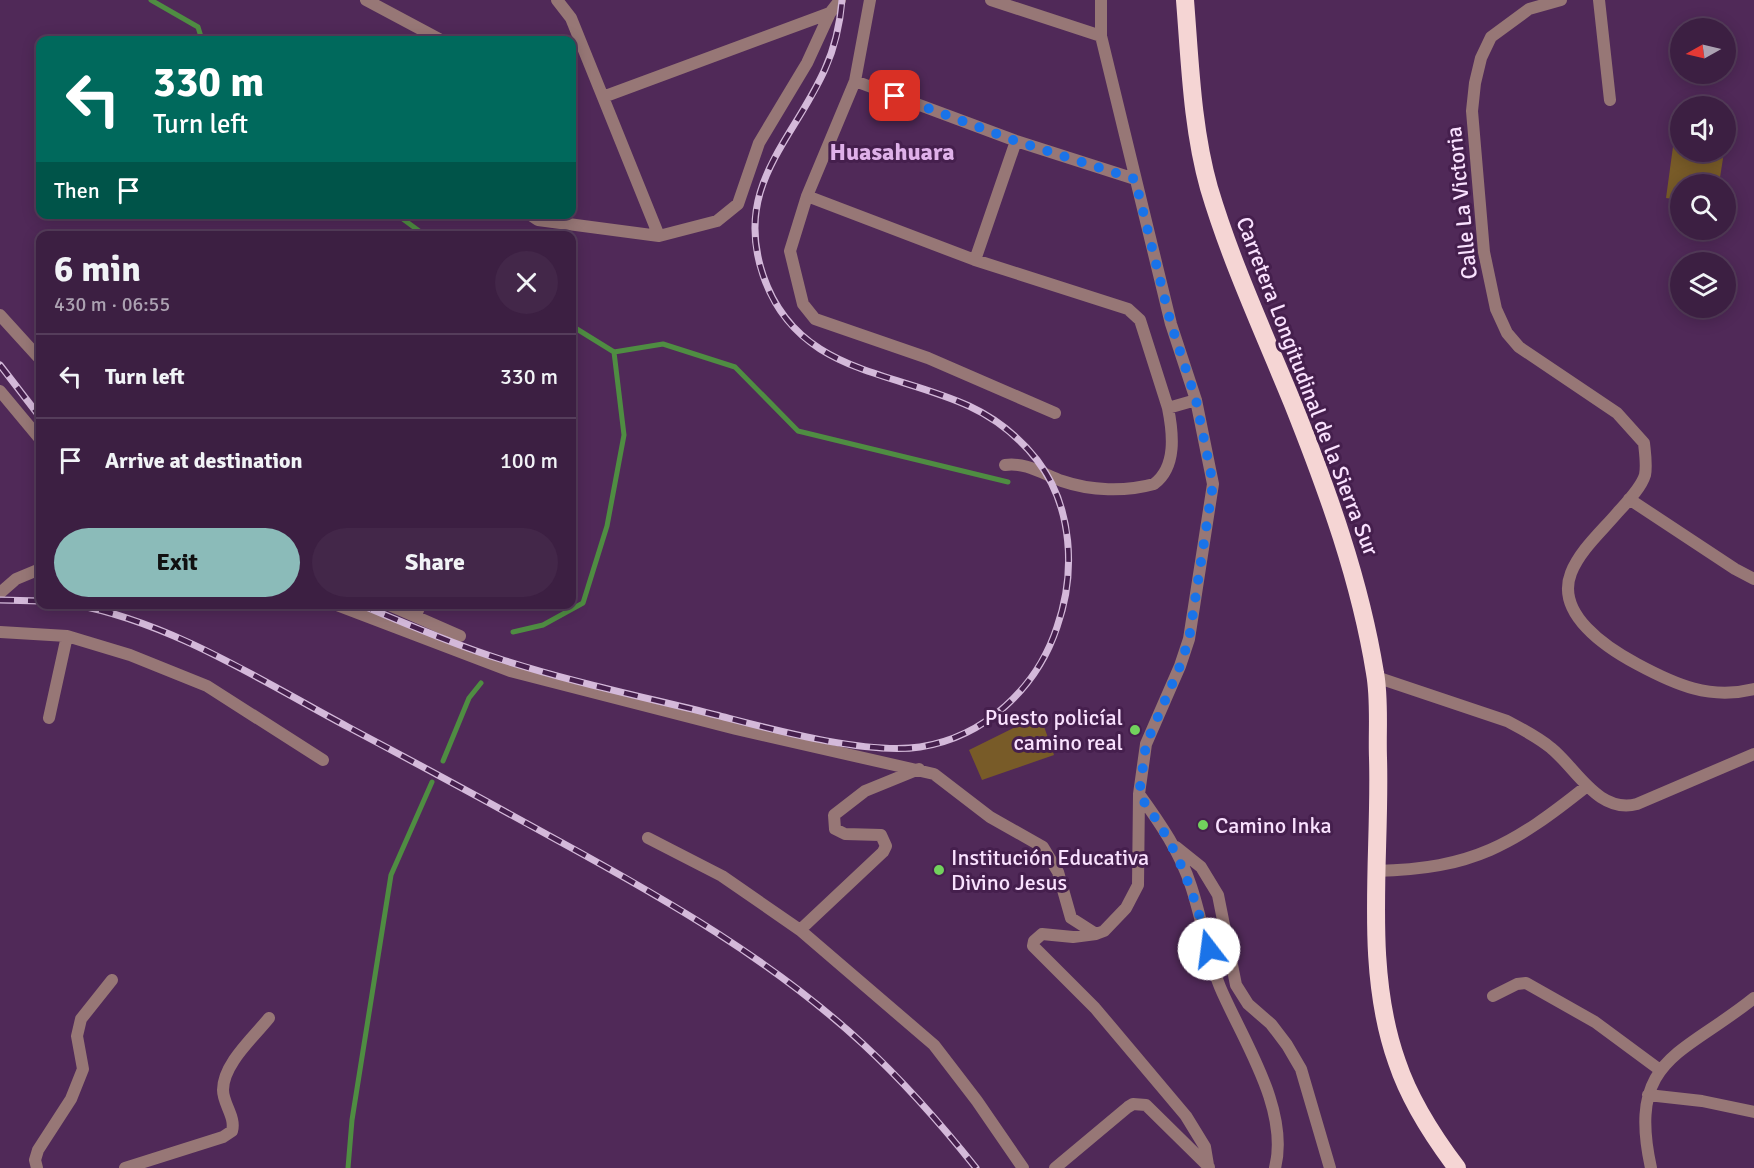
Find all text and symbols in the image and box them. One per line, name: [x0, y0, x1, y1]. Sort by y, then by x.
north arrow: [1670, 18, 1736, 84]
map controls: [1670, 18, 1736, 318]
text: 330 m: [153, 57, 264, 108]
icon: left: [54, 60, 132, 138]
pin: [869, 70, 920, 121]
icon: arrive: [878, 79, 911, 112]
button: sound: [1670, 96, 1736, 162]
text: Turn left: [153, 108, 248, 141]
street label: Calle La Victoria: [1440, 125, 1483, 281]
district label: Huasahuara: [829, 137, 955, 167]
icon: arrive: [112, 174, 145, 207]
button: search: [1670, 174, 1736, 240]
text: Then: [54, 177, 100, 204]
street label: Carretera Longitudinal de la Sierra Sur: [1230, 213, 1385, 559]
text: 6 min: [54, 247, 141, 292]
button: close: [495, 251, 558, 314]
button: layers: [1670, 252, 1736, 318]
text: 430 m · 06:55: [54, 292, 170, 317]
icon: left: [54, 360, 87, 393]
text: Turn left: [105, 363, 185, 390]
text: 330 m: [500, 363, 558, 390]
icon: arrive: [54, 444, 87, 477]
text: Arrive at destination: [105, 447, 302, 474]
text: 100 m: [500, 447, 558, 474]
button: Exit: [54, 528, 300, 597]
button: Share: [312, 528, 558, 597]
place label: Puesto policíal camino real: [985, 704, 1123, 756]
marker: Puesto policíal camino real: [1128, 723, 1142, 737]
place label: Camino Inka: [1215, 812, 1332, 839]
marker: Camino Inka: [1196, 818, 1210, 832]
place label: Institución Educativa Divino Jesus: [951, 844, 1149, 896]
marker: Institución Educativa Divino Jesus: [932, 863, 946, 877]
position arrow: [1177, 917, 1241, 981]

